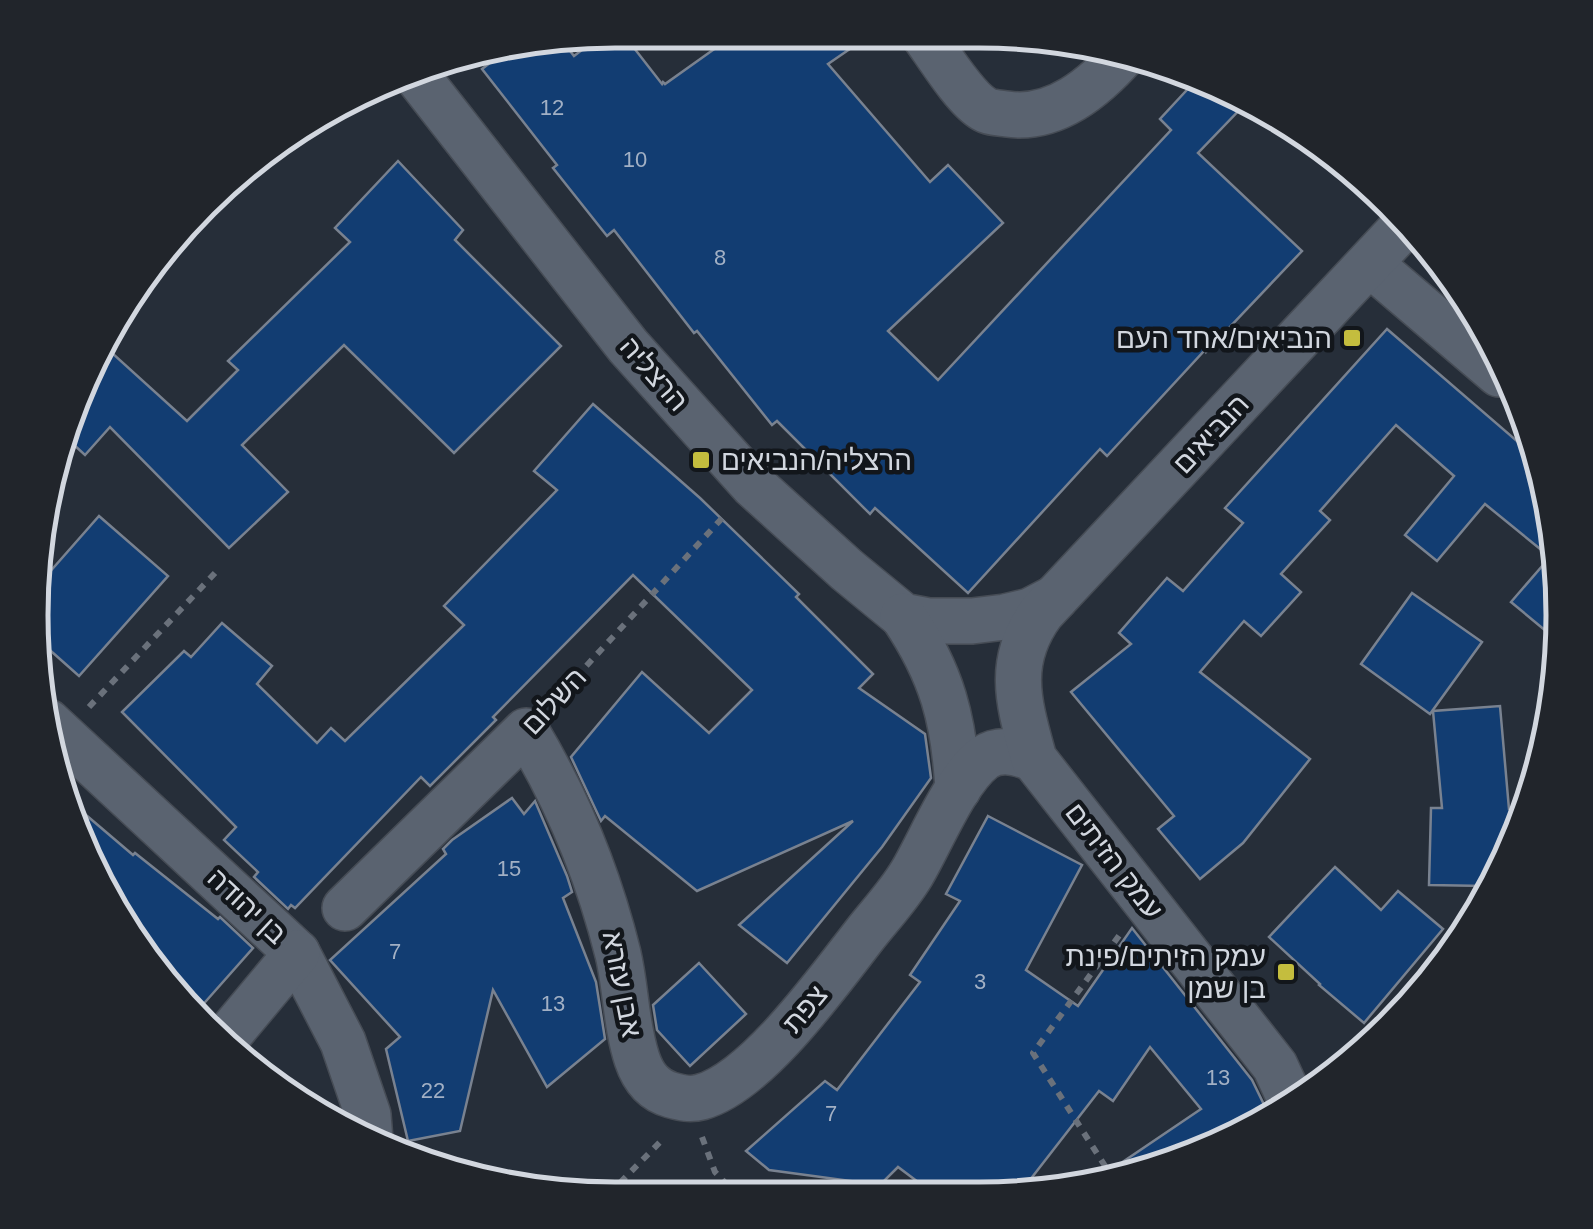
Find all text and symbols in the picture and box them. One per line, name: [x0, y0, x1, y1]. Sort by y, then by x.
house number: 12: [540, 95, 564, 120]
house number: 10: [623, 147, 647, 172]
house number: 8: [714, 245, 726, 270]
place label: הנביאים/אחד העם: [1116, 323, 1332, 354]
marker: הנביאים/אחד העם: [1341, 327, 1363, 349]
street label: הרצליה: [614, 331, 694, 417]
street label: הנביאים: [1167, 388, 1255, 480]
place label: הרצליה/הנביאים: [721, 445, 912, 476]
marker: הרצליה/הנביאים: [690, 449, 712, 471]
street label: השלום: [516, 661, 592, 741]
street label: עמק הזיתים: [1059, 797, 1169, 925]
house number: 15: [497, 856, 521, 881]
street label: בן יהודה: [201, 862, 293, 950]
street label: אבן עזרא: [597, 928, 648, 1040]
house number: 7: [389, 939, 401, 964]
place label: עמק הזיתים/פינת בן שמן: [1066, 941, 1266, 1004]
marker: עמק הזיתים/פינת בן שמן: [1275, 961, 1297, 983]
house number: 3: [974, 969, 986, 994]
street label: צפת: [777, 979, 833, 1039]
house number: 13: [541, 991, 565, 1016]
house number: 13: [1206, 1065, 1230, 1090]
house number: 22: [421, 1078, 445, 1103]
house number: 7: [825, 1101, 837, 1126]

